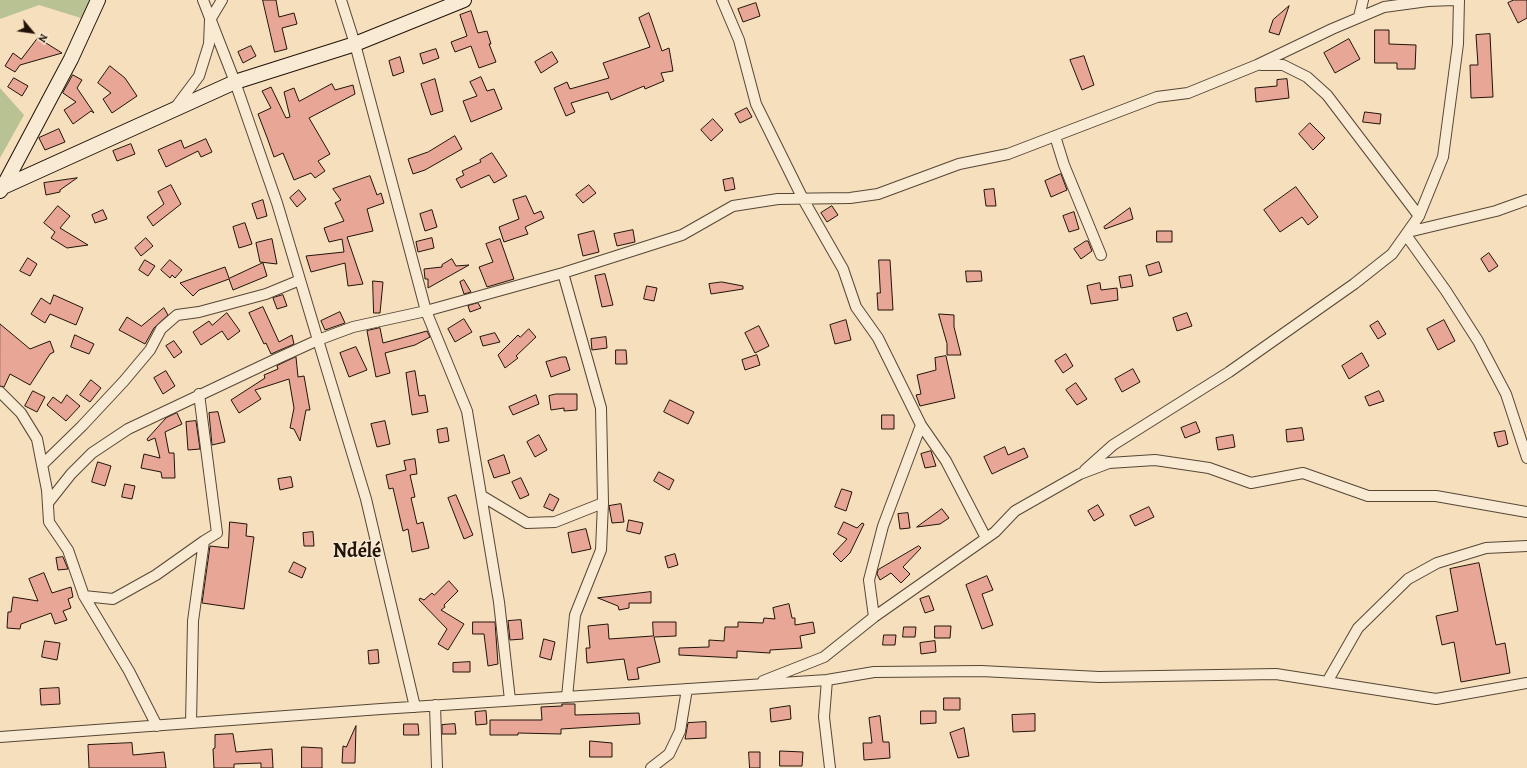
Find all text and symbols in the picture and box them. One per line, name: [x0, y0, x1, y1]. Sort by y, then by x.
north arrow: [12, 12, 52, 52]
text: N: [34, 31, 51, 45]
district label: Ndélé: [333, 540, 381, 564]

